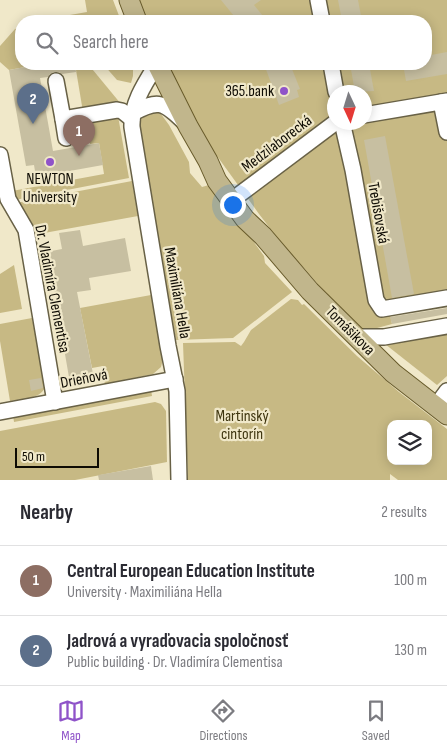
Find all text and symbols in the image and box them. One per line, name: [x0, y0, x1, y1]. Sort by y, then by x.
search box: [15, 15, 432, 70]
icon: search: [33, 29, 61, 57]
text: Search here: [73, 31, 149, 54]
place label: 365.bank: [225, 82, 274, 101]
pin: 2: [17, 83, 49, 124]
marker: 365.bank: [278, 85, 290, 97]
north arrow: [327, 85, 372, 130]
street label: Medzilaborecká: [238, 111, 316, 177]
pin: 1: [63, 115, 95, 156]
marker: NEWTON University: [44, 156, 56, 168]
place label: NEWTON University: [23, 170, 77, 207]
street label: Trebišovská: [363, 181, 393, 245]
your location: [220, 192, 246, 218]
street label: Dr. Vladimíra Clementisa: [30, 223, 74, 355]
street label: Maximiliána Hella: [160, 246, 194, 340]
street label: Tomášikova: [321, 302, 379, 360]
street label: Drieňová: [59, 365, 109, 393]
park label: Martinský cintorín: [215, 407, 269, 444]
map controls: [387, 420, 432, 465]
button: layers: [387, 420, 432, 465]
scale bar: [15, 445, 99, 468]
text: 50 m: [22, 448, 45, 465]
text: Nearby: [20, 500, 73, 525]
text: 2 results: [381, 503, 427, 522]
text: Central European Education Institute: [67, 560, 315, 583]
text: 1: [33, 571, 39, 590]
text: 100 m: [394, 571, 427, 590]
text: University · Maximiliána Hella: [67, 583, 222, 602]
text: Jadrová a vyraďovacia spoločnosť: [67, 630, 289, 653]
text: 2: [32, 641, 40, 660]
text: 130 m: [395, 641, 427, 660]
text: Public building · Dr. Vladimíra Clementisa: [67, 653, 283, 672]
tab: Map: [57, 697, 85, 744]
tab: Directions: [199, 697, 248, 744]
tab: Saved: [362, 697, 390, 744]

